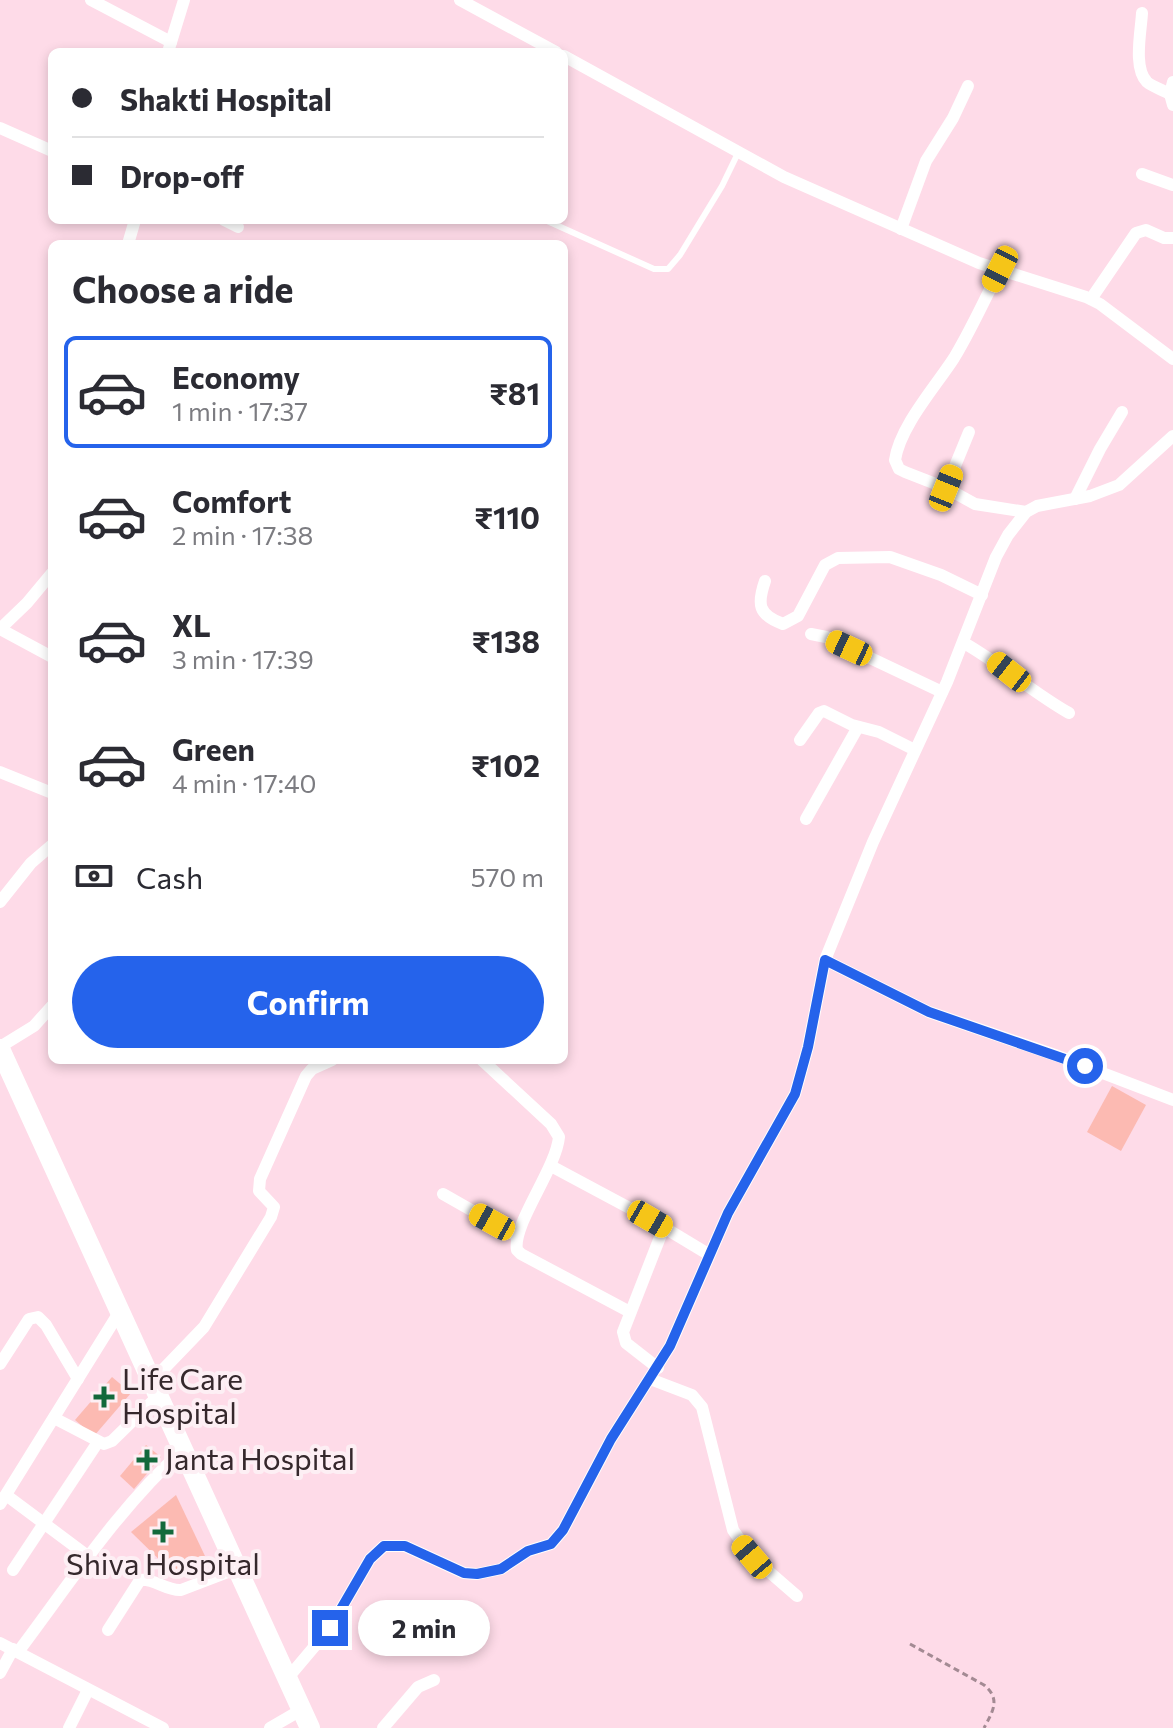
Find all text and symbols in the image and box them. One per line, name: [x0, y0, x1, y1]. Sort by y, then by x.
text: Shakti Hospital: [120, 80, 332, 117]
text: Drop-off: [120, 157, 244, 194]
car: [978, 242, 1022, 296]
text: Choose a ride: [72, 266, 293, 310]
icon: car: [76, 356, 148, 428]
text: Economy: [172, 358, 300, 395]
text: ₹81: [489, 374, 540, 411]
text: 1 min · 17:37: [172, 395, 308, 426]
car: [926, 461, 966, 515]
icon: car: [76, 480, 148, 552]
text: Comfort: [172, 482, 291, 519]
text: ₹110: [474, 498, 540, 535]
text: 2 min · 17:38: [172, 519, 313, 550]
icon: car: [76, 604, 148, 676]
text: XL: [172, 606, 211, 643]
text: ₹138: [472, 622, 540, 659]
car: [822, 627, 876, 669]
text: 3 min · 17:39: [172, 643, 314, 674]
car: [983, 648, 1035, 696]
icon: car: [76, 728, 148, 800]
text: Green: [172, 730, 255, 767]
text: ₹102: [471, 746, 540, 783]
text: 4 min · 17:40: [172, 767, 316, 798]
icon: cash: [72, 854, 116, 898]
text: Cash: [136, 858, 203, 895]
text: 570 m: [471, 861, 544, 892]
button: Confirm: [72, 956, 544, 1048]
route start: [1067, 1048, 1103, 1084]
car: [623, 1197, 677, 1241]
car: [465, 1200, 519, 1244]
place label: Life Care Hospital: [122, 1359, 243, 1430]
marker: Life Care Hospital: [93, 1386, 115, 1408]
place label: Janta Hospital: [165, 1439, 355, 1476]
marker: Janta Hospital: [136, 1449, 158, 1471]
marker: Shiva Hospital: [152, 1521, 174, 1543]
car: [727, 1531, 777, 1583]
place label: Shiva Hospital: [66, 1544, 260, 1581]
callout: 2 min: [358, 1600, 490, 1656]
route end: [312, 1610, 348, 1646]
text: 2 min: [392, 1612, 456, 1643]

